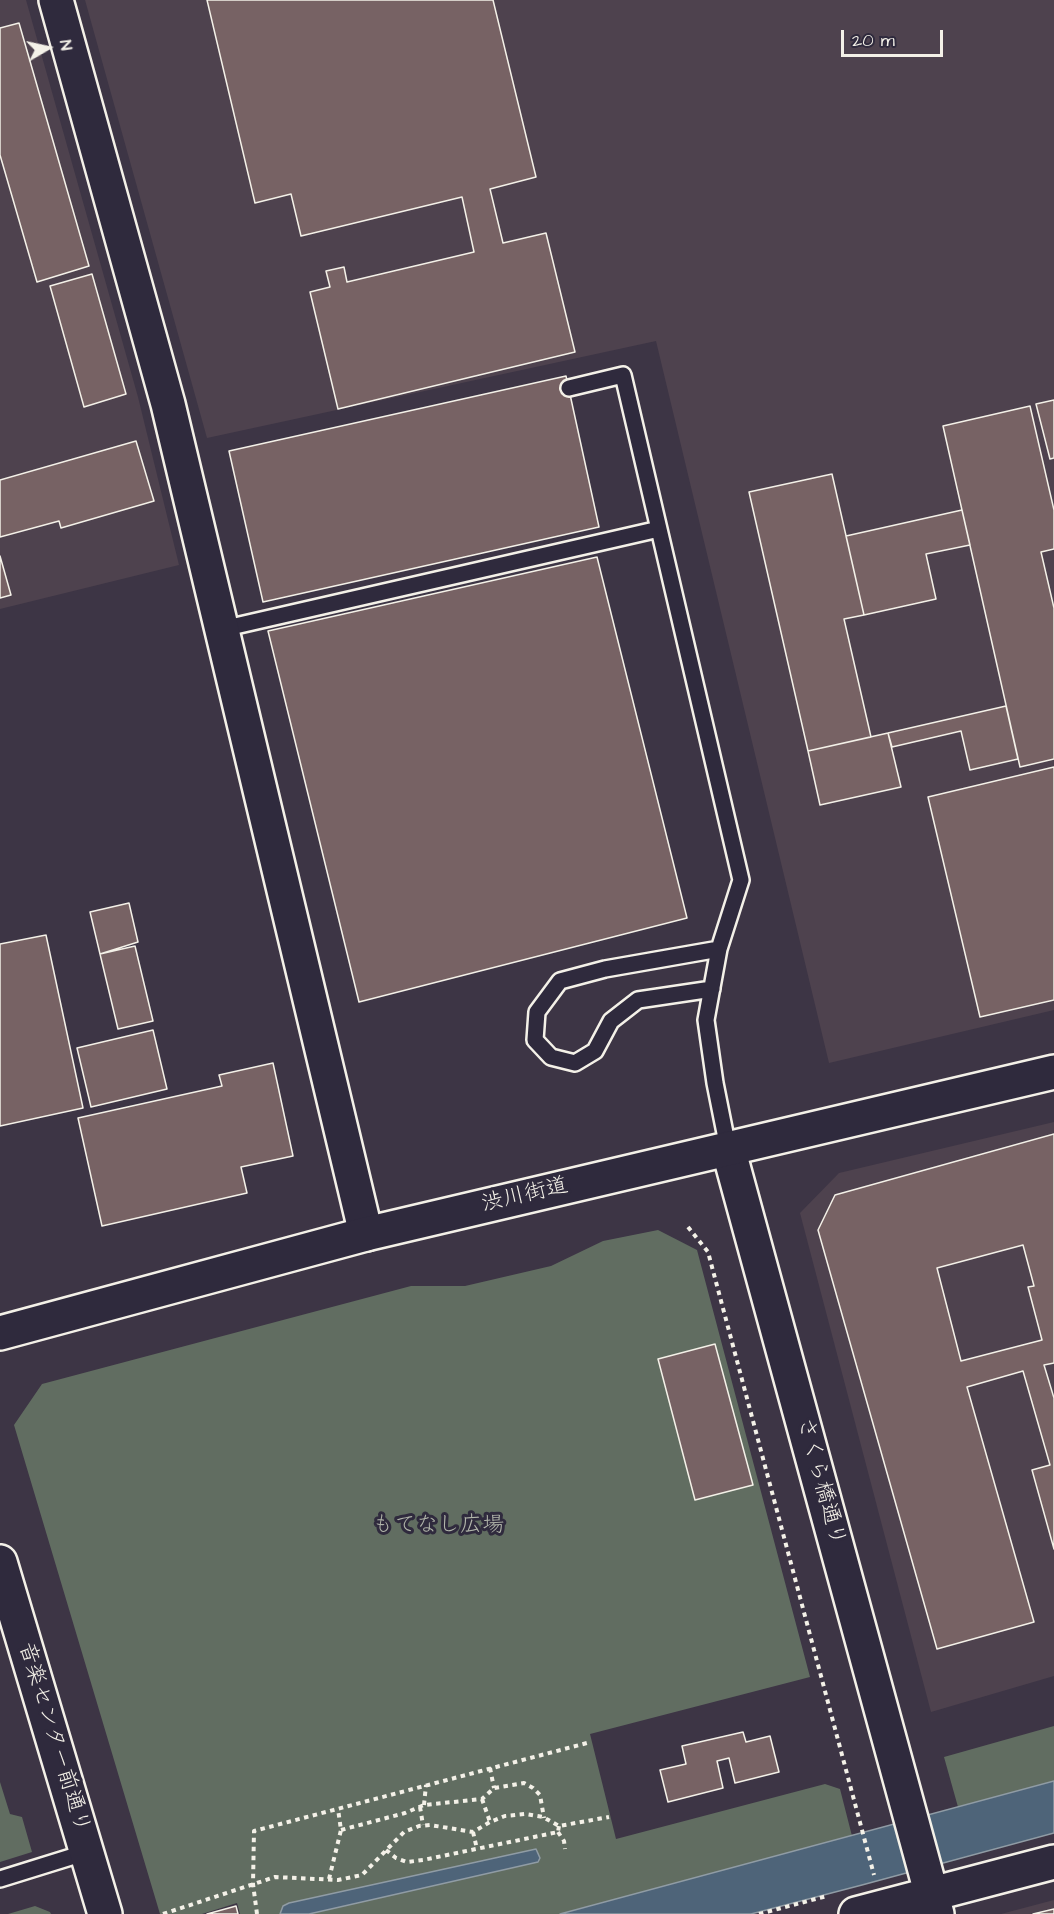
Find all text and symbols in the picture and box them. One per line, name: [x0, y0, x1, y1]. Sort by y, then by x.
north arrow: [18, 18, 78, 78]
scale bar: [844, 18, 946, 56]
text: 20 m: [852, 28, 895, 53]
text: N: [54, 39, 77, 52]
street label: 渋川街道: [479, 1173, 571, 1219]
street label: さくら橋通り: [790, 1415, 850, 1549]
park label: もてなし広場: [372, 1513, 504, 1539]
street label: 音楽センター前通り: [11, 1639, 95, 1837]

